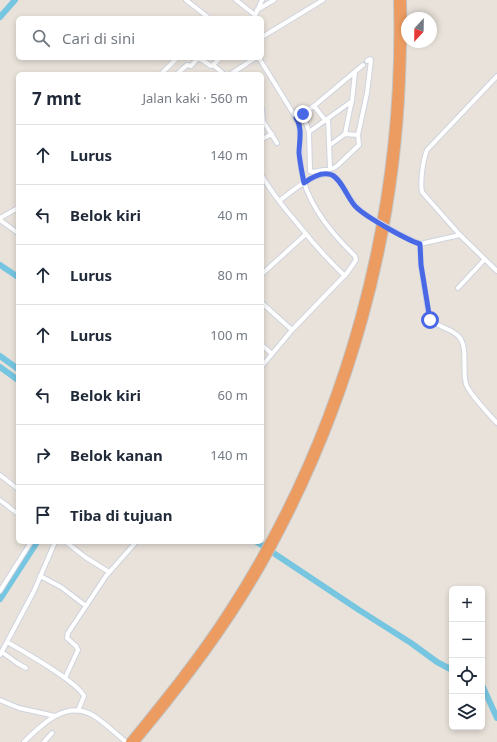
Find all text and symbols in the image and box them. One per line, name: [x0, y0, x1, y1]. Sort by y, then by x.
north arrow: [401, 12, 437, 48]
search box: [16, 16, 264, 60]
icon: search: [30, 27, 52, 49]
text: Cari di sini: [62, 28, 135, 48]
text: 7 mnt: [32, 87, 81, 110]
text: Jalan kaki · 560 m: [142, 89, 248, 107]
route end: [294, 105, 312, 123]
icon: ahead: [32, 144, 54, 166]
text: Lurus: [70, 145, 112, 165]
text: 140 m: [210, 146, 248, 164]
icon: left: [32, 204, 54, 226]
text: Belok kiri: [70, 205, 141, 225]
text: 40 m: [218, 206, 248, 224]
icon: ahead: [32, 264, 54, 286]
text: Lurus: [70, 265, 112, 285]
text: 80 m: [218, 266, 248, 284]
route start: [421, 311, 439, 329]
icon: ahead: [32, 324, 54, 346]
text: Lurus: [70, 325, 112, 345]
text: 100 m: [210, 326, 248, 344]
icon: left: [32, 384, 54, 406]
text: Belok kiri: [70, 385, 141, 405]
text: 60 m: [218, 386, 248, 404]
icon: right: [32, 444, 54, 466]
text: Belok kanan: [70, 445, 163, 465]
text: 140 m: [210, 446, 248, 464]
icon: arrive: [32, 504, 54, 526]
text: Tiba di tujuan: [70, 505, 173, 525]
map controls: [449, 586, 485, 730]
button: +: [449, 586, 485, 622]
button: −: [449, 622, 485, 658]
button: locate: [449, 658, 485, 694]
button: layers: [449, 694, 485, 730]

